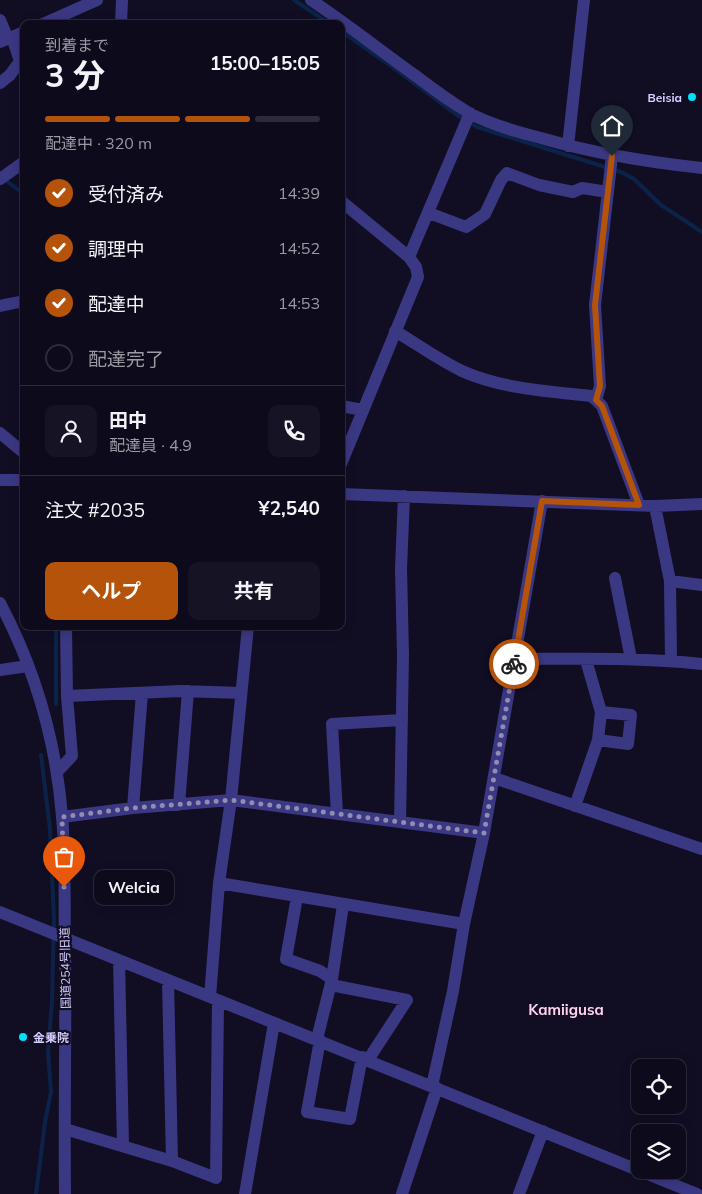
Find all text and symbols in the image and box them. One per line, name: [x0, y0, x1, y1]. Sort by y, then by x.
text: 到着まで: [45, 35, 109, 55]
text: 15:00–15:05: [210, 51, 320, 75]
text: 3 分: [45, 55, 105, 95]
place label: Beisia: [647, 90, 682, 105]
marker: Beisia: [686, 91, 698, 103]
pin: [591, 105, 633, 156]
icon: home: [598, 112, 626, 140]
text: 配達中 · 320 m: [45, 133, 152, 153]
icon: check: [45, 179, 73, 207]
text: 受付済み: [88, 182, 164, 206]
text: 14:39: [278, 183, 320, 203]
icon: check: [45, 234, 73, 262]
text: 調理中: [88, 237, 145, 261]
text: 14:52: [278, 238, 320, 258]
icon: check: [45, 289, 73, 317]
text: 配達中: [88, 292, 145, 316]
text: 14:53: [278, 293, 320, 313]
text: 配達完了: [88, 347, 164, 371]
button: person: [45, 405, 97, 457]
button: phone: [268, 405, 320, 457]
text: 田中: [109, 408, 147, 432]
text: 配達員 · 4.9: [109, 435, 192, 455]
text: ¥2,540: [258, 496, 320, 520]
text: 注文 #2035: [45, 498, 145, 522]
button: ヘルプ: [45, 562, 178, 620]
button: 共有: [188, 562, 320, 620]
courier: [489, 639, 539, 689]
icon: bike: [500, 650, 528, 678]
pin: [43, 836, 85, 887]
icon: bag: [50, 843, 78, 871]
callout: Welcia: [94, 870, 174, 904]
text: Welcia: [108, 877, 160, 897]
street label: 国道254号旧道: [57, 927, 73, 1009]
district label: Kamiigusa: [528, 1000, 604, 1019]
place label: 金乗院: [33, 1030, 69, 1045]
marker: 金乗院: [17, 1031, 29, 1043]
map controls: [631, 1059, 686, 1179]
button: locate: [631, 1059, 686, 1114]
button: layers: [631, 1124, 686, 1179]

